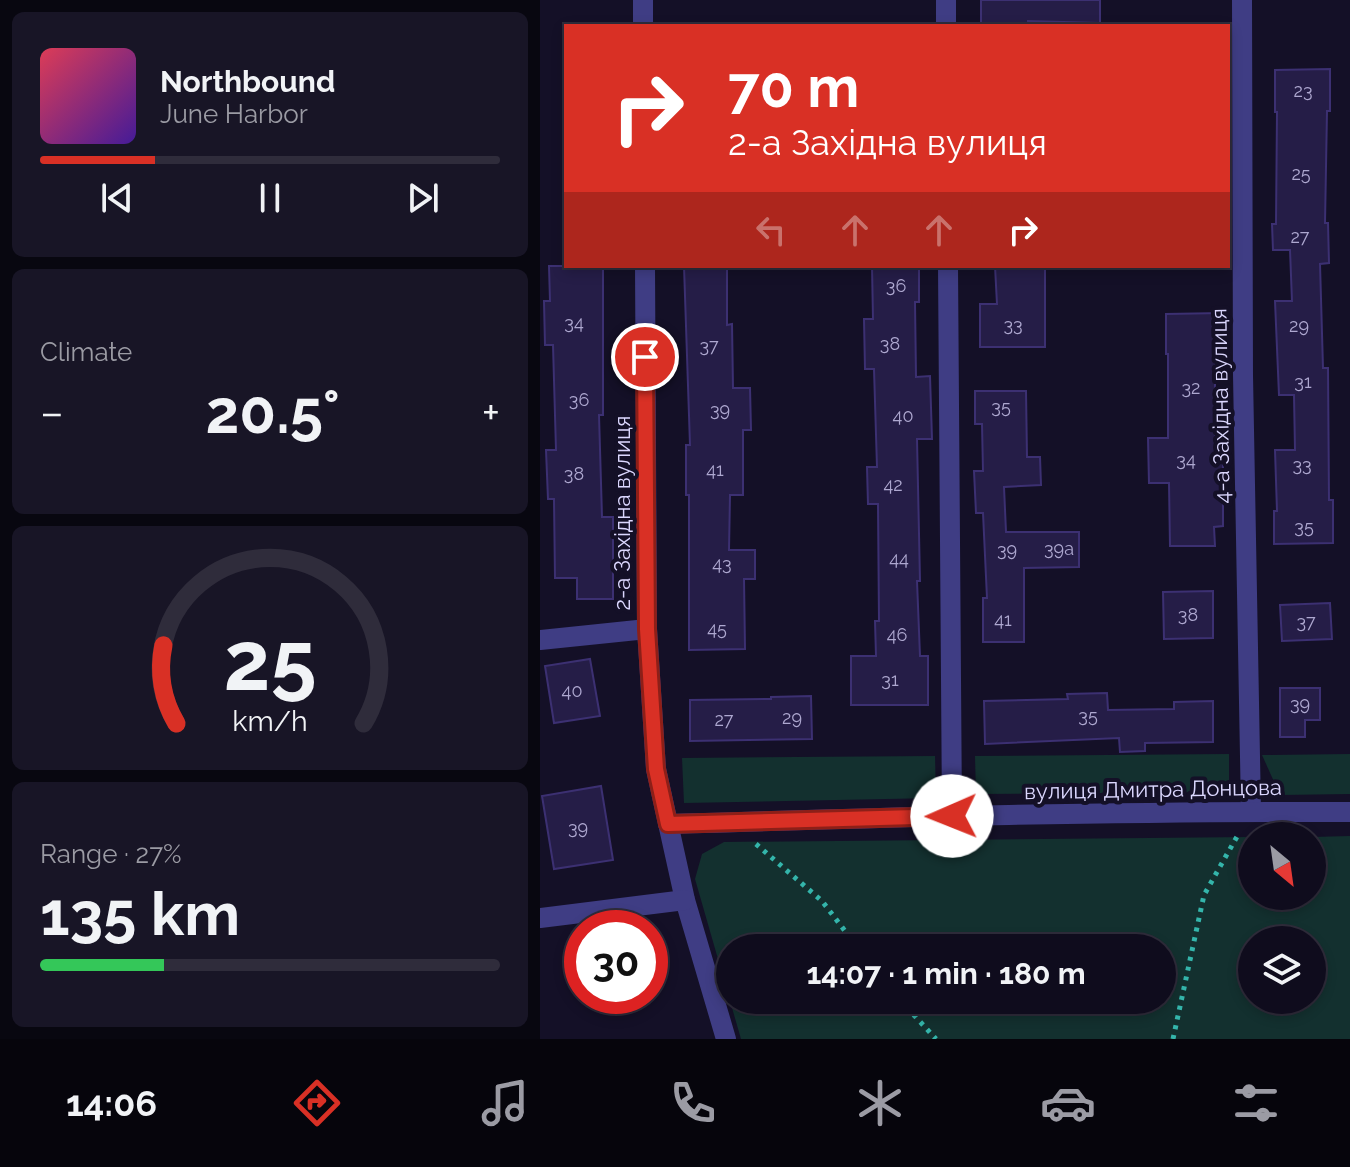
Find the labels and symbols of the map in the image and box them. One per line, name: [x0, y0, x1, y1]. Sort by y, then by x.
house number: 23: [1294, 80, 1313, 101]
house number: 25: [1291, 163, 1311, 184]
house number: 27: [1290, 226, 1310, 247]
house number: 36: [886, 275, 906, 296]
street label: 4-а Західна вулиця: [1205, 308, 1235, 504]
house number: 34: [564, 312, 584, 333]
house number: 33: [1003, 314, 1023, 335]
house number: 29: [1289, 315, 1309, 336]
pin: [611, 323, 679, 391]
house number: 38: [880, 333, 900, 354]
house number: 37: [699, 335, 719, 356]
house number: 31: [1294, 371, 1312, 392]
house number: 32: [1182, 377, 1201, 398]
house number: 36: [569, 389, 589, 410]
house number: 35: [991, 396, 1011, 417]
house number: 39: [710, 399, 730, 420]
house number: 40: [893, 405, 913, 426]
street label: 2-а Західна вулиця: [609, 416, 635, 610]
house number: 34: [1176, 449, 1196, 470]
house number: 33: [1292, 454, 1312, 475]
house number: 41: [706, 459, 724, 480]
house number: 38: [564, 463, 584, 484]
house number: 42: [883, 474, 903, 495]
house number: 35: [1294, 516, 1314, 537]
house number: 39а: [1044, 538, 1074, 559]
house number: 39: [997, 539, 1017, 560]
house number: 44: [889, 548, 909, 569]
house number: 43: [712, 553, 732, 574]
house number: 38: [1178, 604, 1198, 625]
house number: 41: [994, 609, 1012, 630]
house number: 37: [1296, 611, 1316, 632]
house number: 45: [707, 618, 727, 639]
house number: 46: [887, 624, 907, 645]
house number: 31: [881, 669, 899, 690]
house number: 40: [562, 680, 582, 701]
house number: 39: [1290, 693, 1310, 714]
house number: 35: [1078, 705, 1098, 726]
house number: 29: [782, 707, 802, 728]
house number: 27: [714, 709, 734, 730]
position arrow: [910, 774, 994, 858]
street label: вулиця Дмитра Донцова: [1024, 774, 1282, 804]
house number: 39: [568, 817, 588, 838]
north arrow: [1238, 822, 1326, 910]
speed limit sign: 30: [564, 910, 668, 1014]

